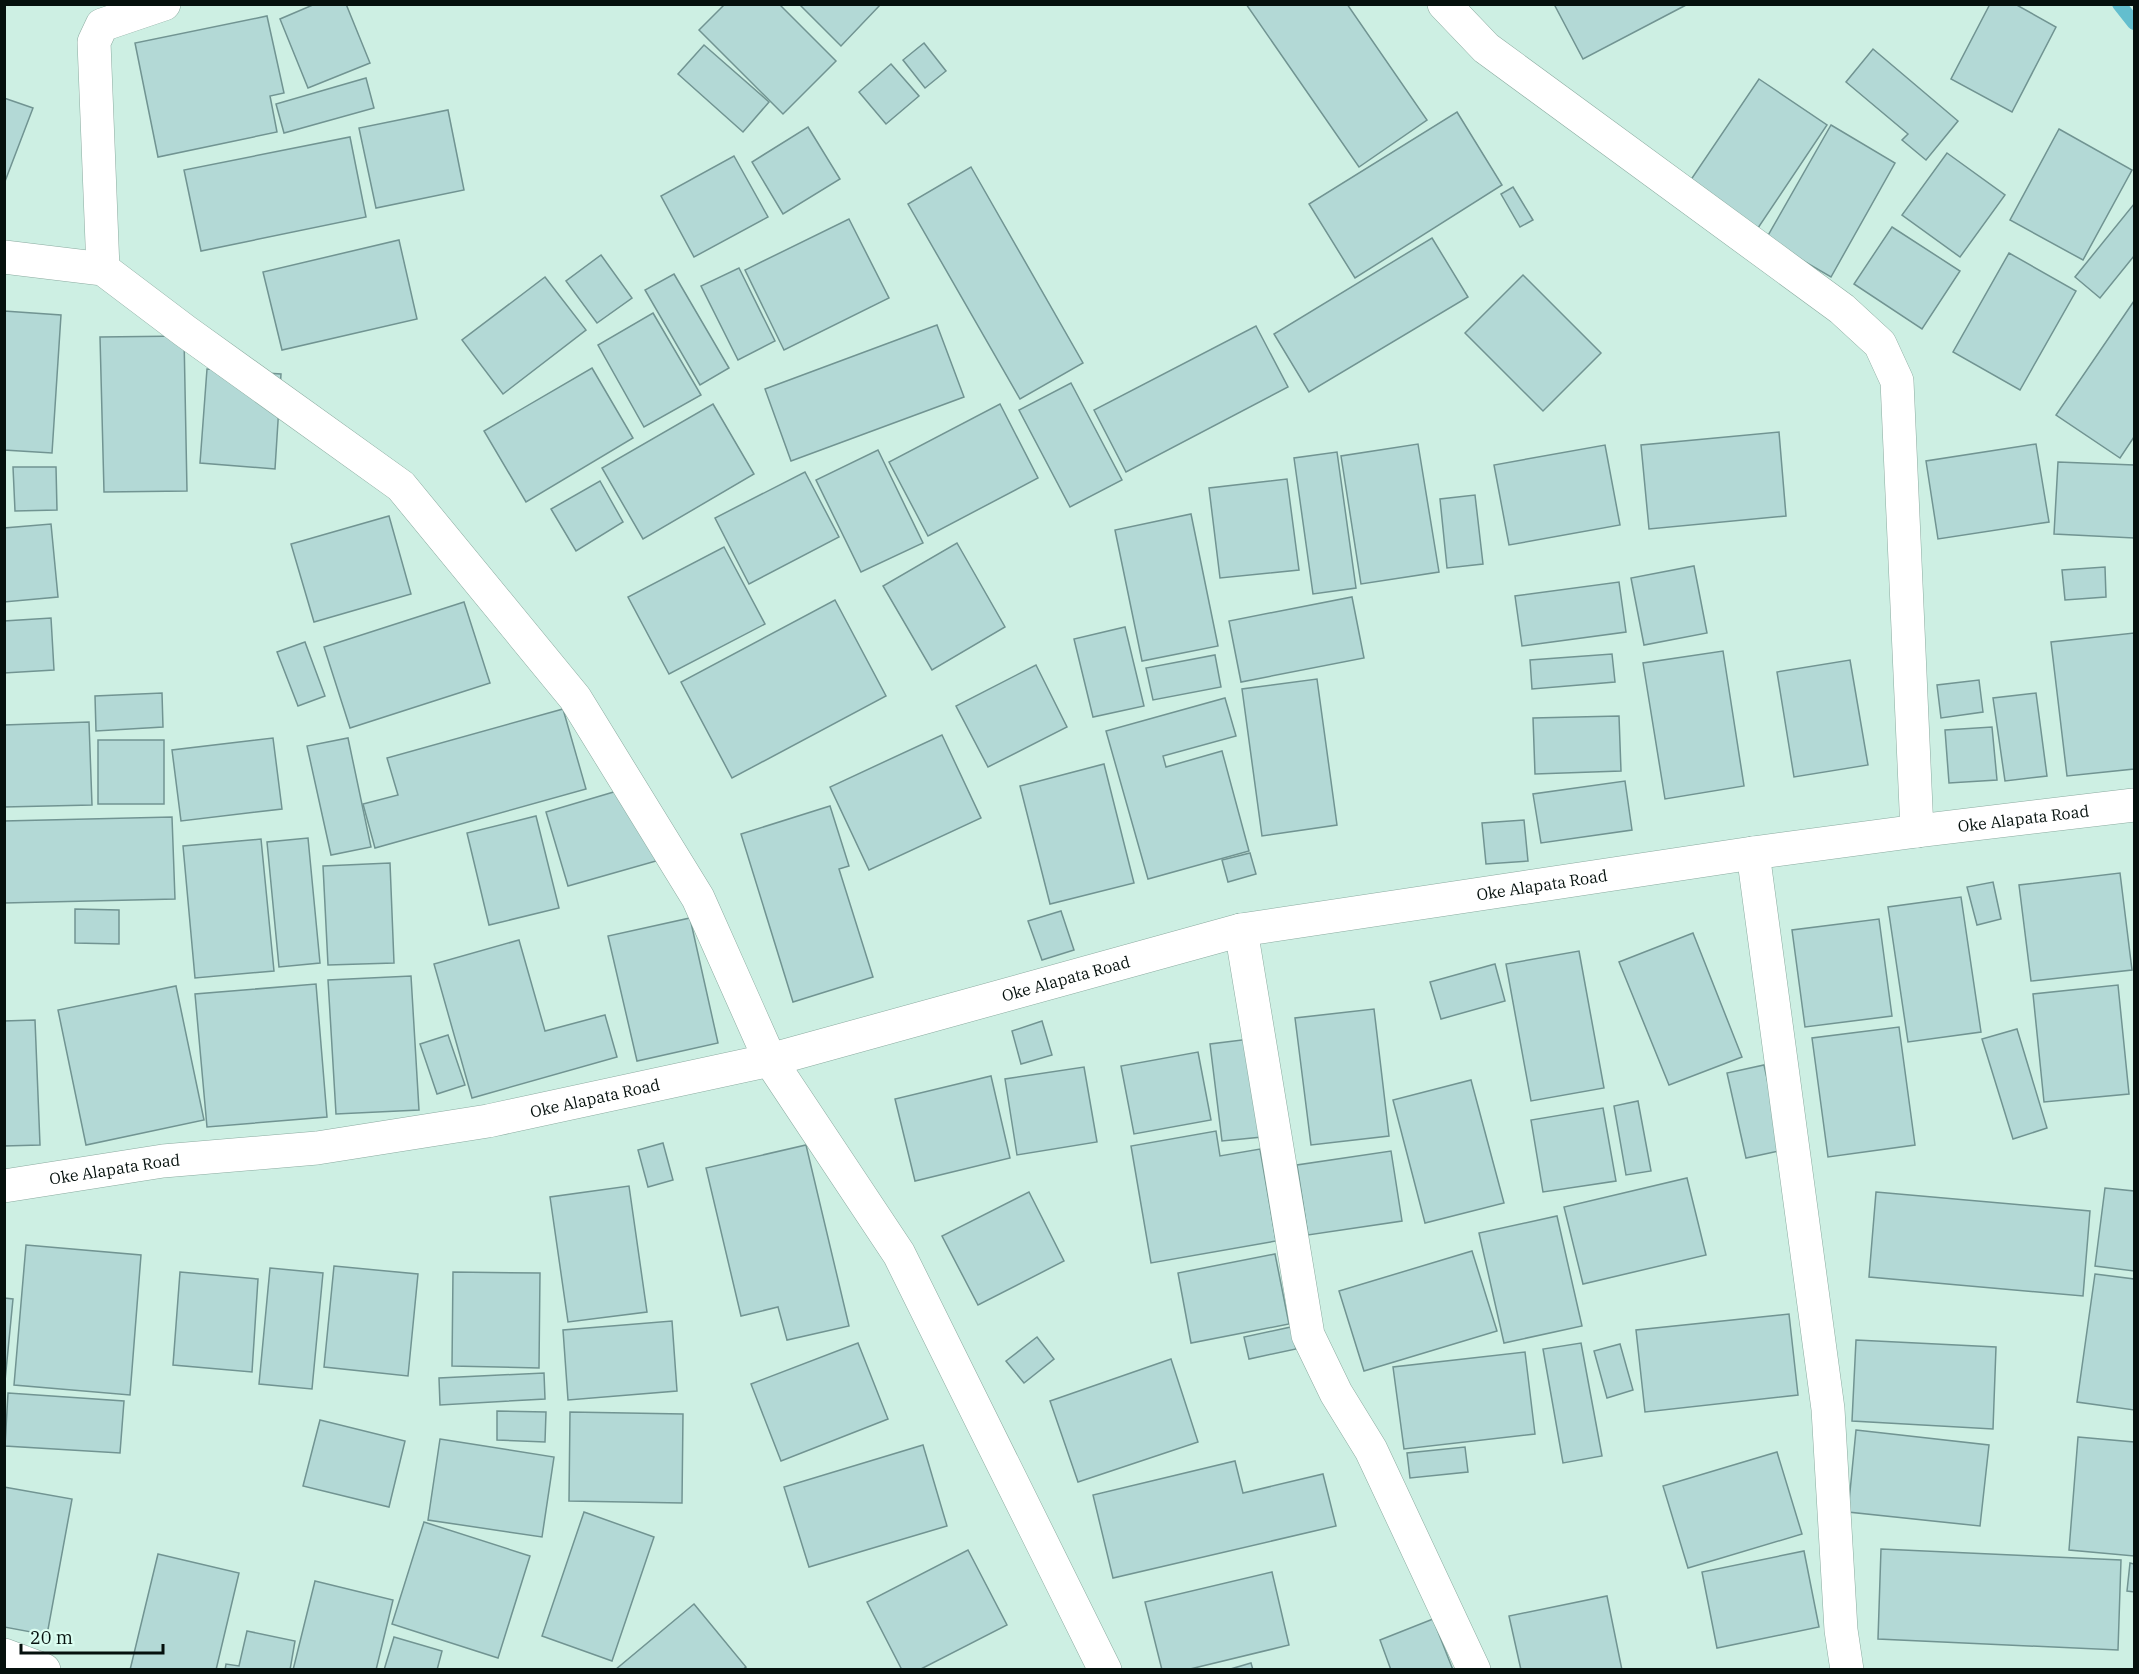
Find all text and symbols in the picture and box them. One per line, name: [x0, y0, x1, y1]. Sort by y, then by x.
street label: Oke Alapata Road: [1956, 800, 2090, 836]
street label: Oke Alapata Road: [1475, 865, 1609, 904]
street label: Oke Alapata Road: [999, 951, 1132, 1006]
street label: Oke Alapata Road: [528, 1074, 662, 1122]
street label: Oke Alapata Road: [48, 1150, 181, 1189]
scale bar: [21, 1617, 164, 1655]
text: 20 m: [30, 1626, 73, 1649]

